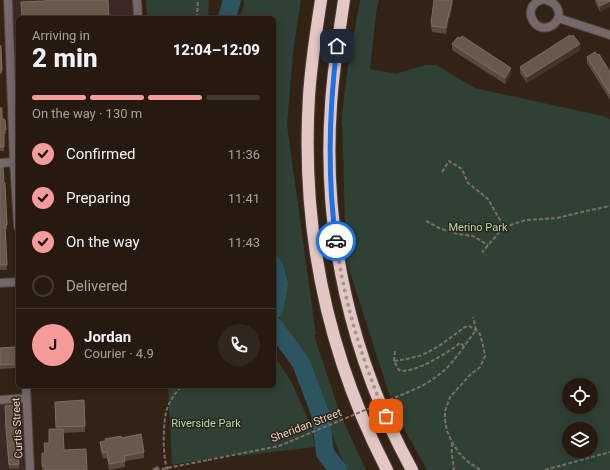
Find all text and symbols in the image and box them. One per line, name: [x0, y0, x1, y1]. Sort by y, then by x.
text: Arriving in: [32, 28, 90, 43]
pin: [320, 29, 354, 63]
icon: home: [326, 35, 348, 57]
text: 12:04–12:09: [173, 41, 260, 59]
text: 2 min: [32, 43, 98, 73]
text: On the way · 130 m: [32, 106, 142, 121]
icon: check: [32, 143, 54, 165]
text: Confirmed: [66, 145, 136, 163]
text: 11:36: [228, 147, 260, 162]
icon: check: [32, 187, 54, 209]
text: Preparing: [66, 189, 130, 207]
text: 11:41: [228, 191, 260, 206]
courier: [316, 221, 356, 261]
park label: Merino Park: [448, 221, 508, 234]
icon: car: [325, 230, 347, 252]
icon: check: [32, 231, 54, 253]
text: On the way: [66, 233, 140, 251]
text: 11:43: [228, 235, 260, 250]
text: Delivered: [66, 277, 128, 295]
button: phone: [218, 324, 260, 366]
text: Jordan: [84, 328, 131, 346]
text: J: [49, 336, 57, 354]
text: Courier · 4.9: [84, 346, 154, 361]
map controls: [562, 378, 598, 458]
button: locate: [562, 378, 598, 414]
street label: Curtis Street: [9, 397, 26, 459]
pin: [369, 399, 403, 433]
icon: bag: [375, 405, 397, 427]
street label: Sheridan Street: [269, 406, 344, 445]
park label: Riverside Park: [171, 417, 241, 430]
button: layers: [562, 422, 598, 458]

